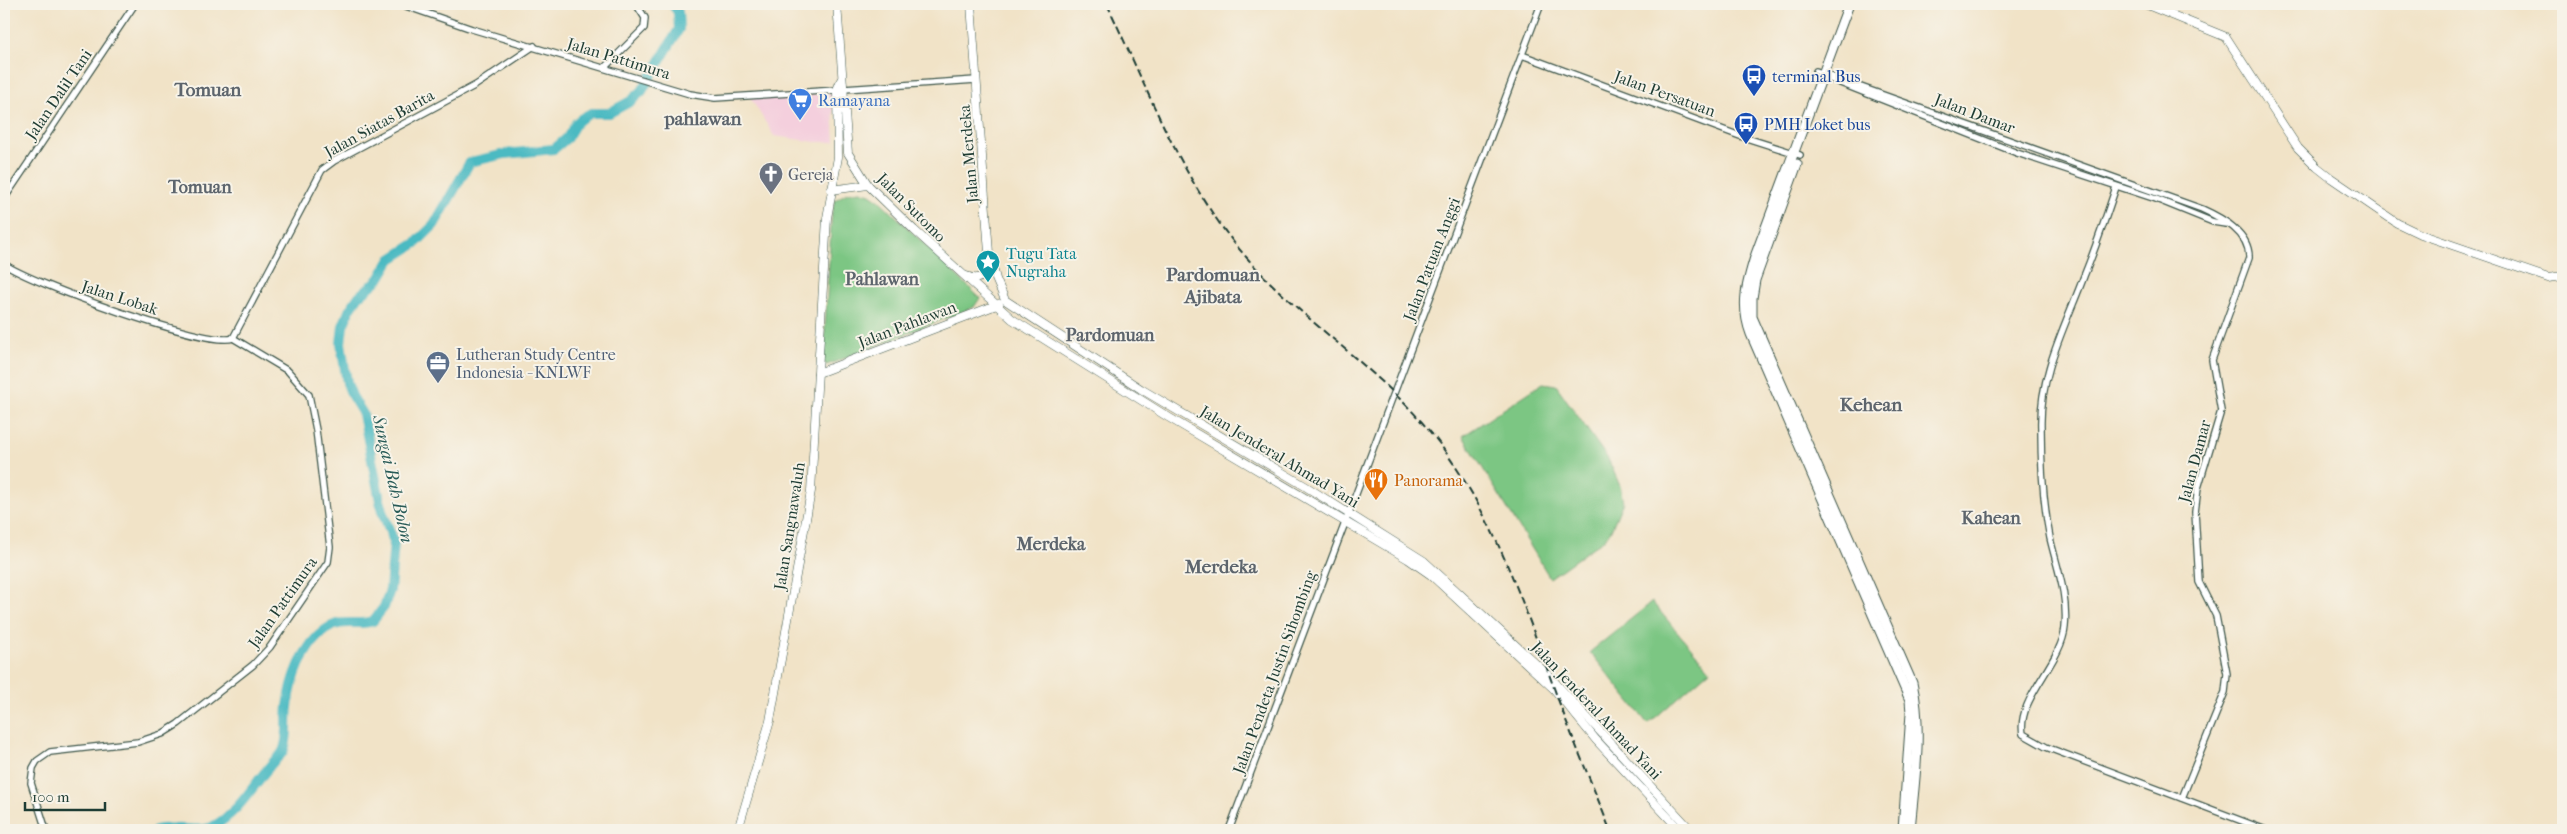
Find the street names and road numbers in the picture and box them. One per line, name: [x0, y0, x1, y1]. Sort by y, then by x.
street label: Jalan Pattimura: [563, 33, 673, 83]
street label: Jalan Dalil Tani: [20, 45, 96, 145]
street label: Jalan Persatuan: [1610, 66, 1719, 121]
street label: Jalan Siatas Barita: [319, 85, 438, 162]
street label: Jalan Damar: [1930, 89, 2018, 138]
street label: Jalan Merdeka: [955, 103, 982, 206]
street label: Jalan Sutomo: [872, 167, 950, 246]
street label: Jalan Patuan Anggi: [1398, 194, 1464, 326]
street label: Jalan Lobak: [77, 276, 161, 319]
street label: Jalan Pahlawan: [854, 297, 960, 353]
street label: Jalan Jenderal Ahmad Yani: [1195, 400, 1363, 512]
street label: Jalan Damar: [2174, 418, 2215, 506]
street label: Jalan Sangnawaluh: [770, 461, 809, 593]
street label: Jalan Pattimura: [243, 552, 321, 653]
street label: Jalan Pendeta Justin Sihombing: [1228, 567, 1320, 778]
street label: Jalan Jenderal Ahmad Yani: [1526, 636, 1666, 784]

